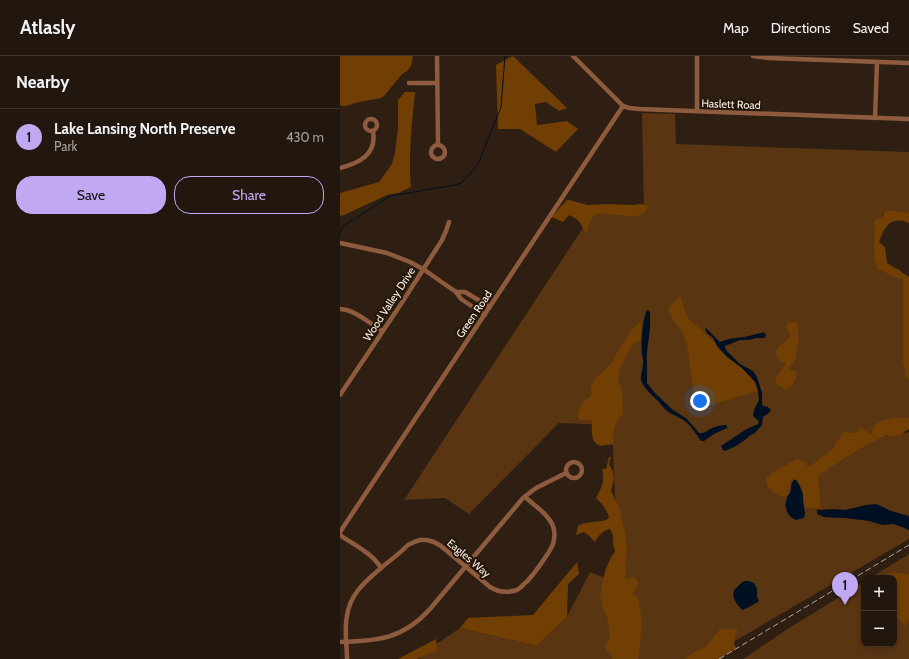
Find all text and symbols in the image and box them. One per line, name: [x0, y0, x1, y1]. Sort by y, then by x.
text: Atlasly: [20, 16, 76, 39]
text: Map: [723, 19, 749, 37]
text: Directions: [771, 19, 831, 37]
text: Saved: [853, 19, 889, 37]
text: Nearby: [16, 72, 69, 92]
street label: Haslett Road: [701, 96, 761, 112]
text: Lake Lansing North Preserve: [54, 120, 236, 138]
text: 1: [27, 129, 31, 145]
text: 430 m: [286, 129, 324, 145]
text: Park: [54, 138, 77, 154]
button: Save: [16, 176, 166, 214]
button: Share: [174, 176, 324, 214]
street label: Wood Valley Drive: [360, 264, 418, 344]
street label: Green Road: [453, 288, 495, 340]
your location: [690, 391, 710, 411]
street label: Eagles Way: [444, 536, 494, 581]
pin: 1: [832, 572, 858, 605]
map controls: [861, 575, 897, 647]
button: +: [861, 575, 897, 611]
button: −: [861, 611, 897, 647]

